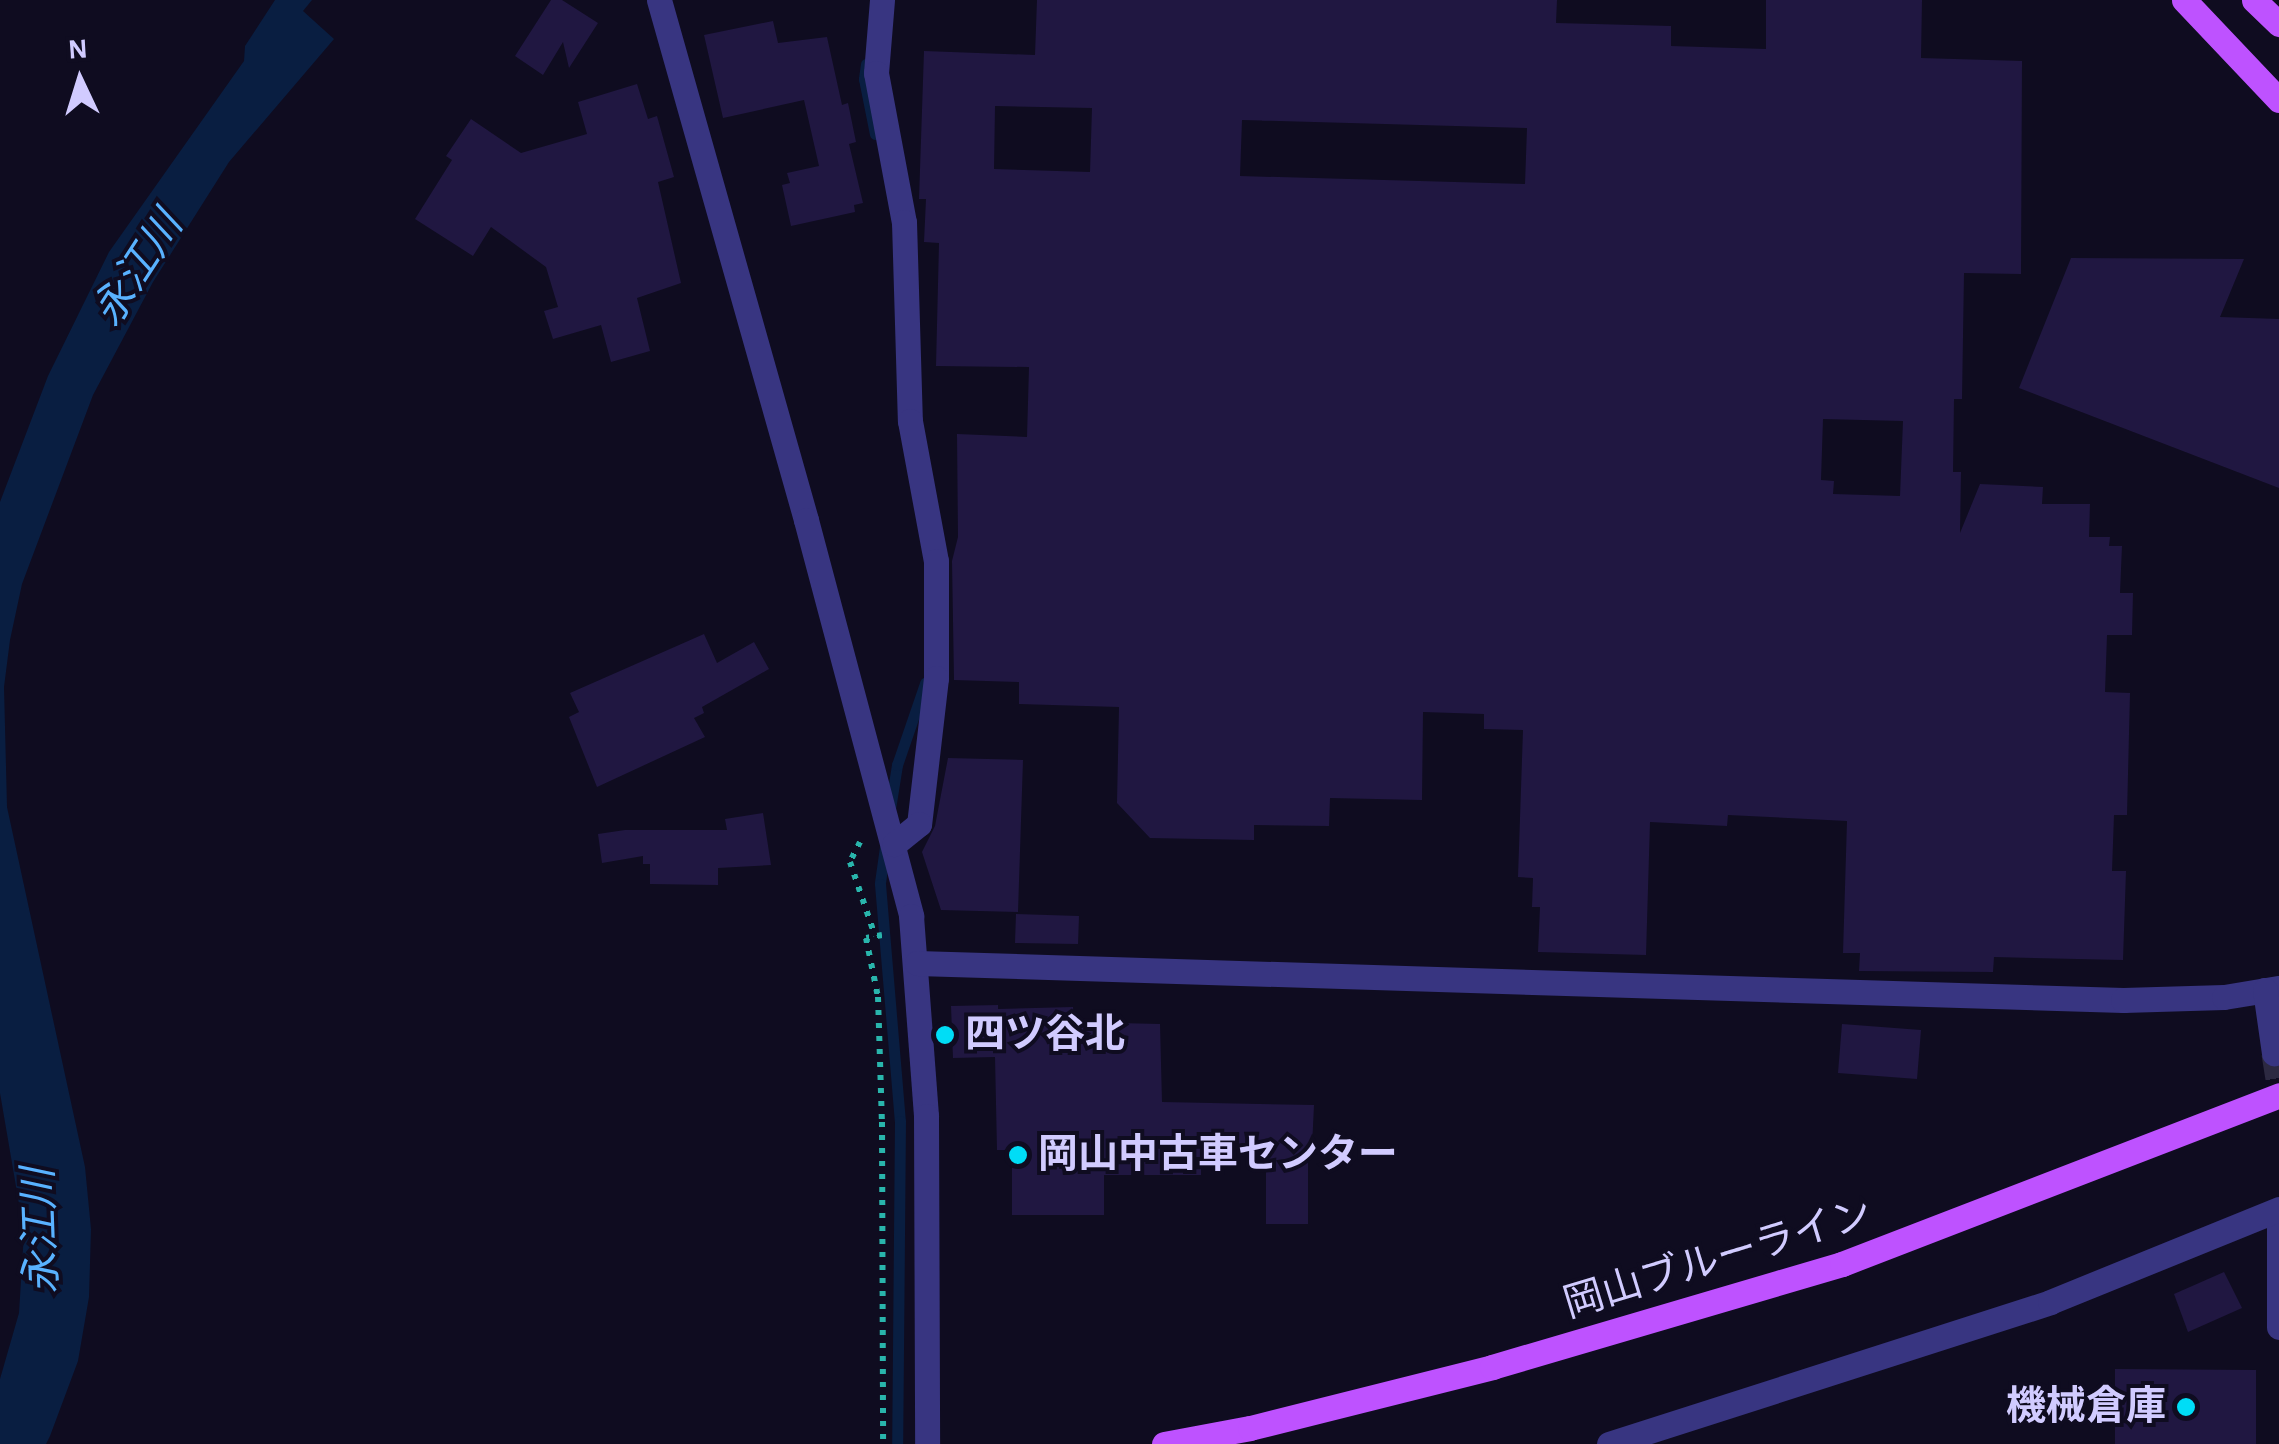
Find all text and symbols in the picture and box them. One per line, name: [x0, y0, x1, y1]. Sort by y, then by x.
north arrow: [30, 30, 130, 130]
text: N: [67, 35, 89, 65]
water label: 永江川: [83, 202, 193, 336]
place label: 四ツ谷北: [965, 1011, 1125, 1059]
marker: 四ツ谷北: [934, 1024, 956, 1046]
place label: 岡山中古車センター: [1038, 1131, 1398, 1179]
marker: 岡山中古車センター: [1007, 1144, 1029, 1166]
water label: 永江川: [14, 1167, 68, 1295]
street label: 岡山ブルーライン: [1558, 1189, 1878, 1329]
place label: 機械倉庫: [2006, 1383, 2166, 1431]
marker: 機械倉庫: [2175, 1396, 2197, 1418]

